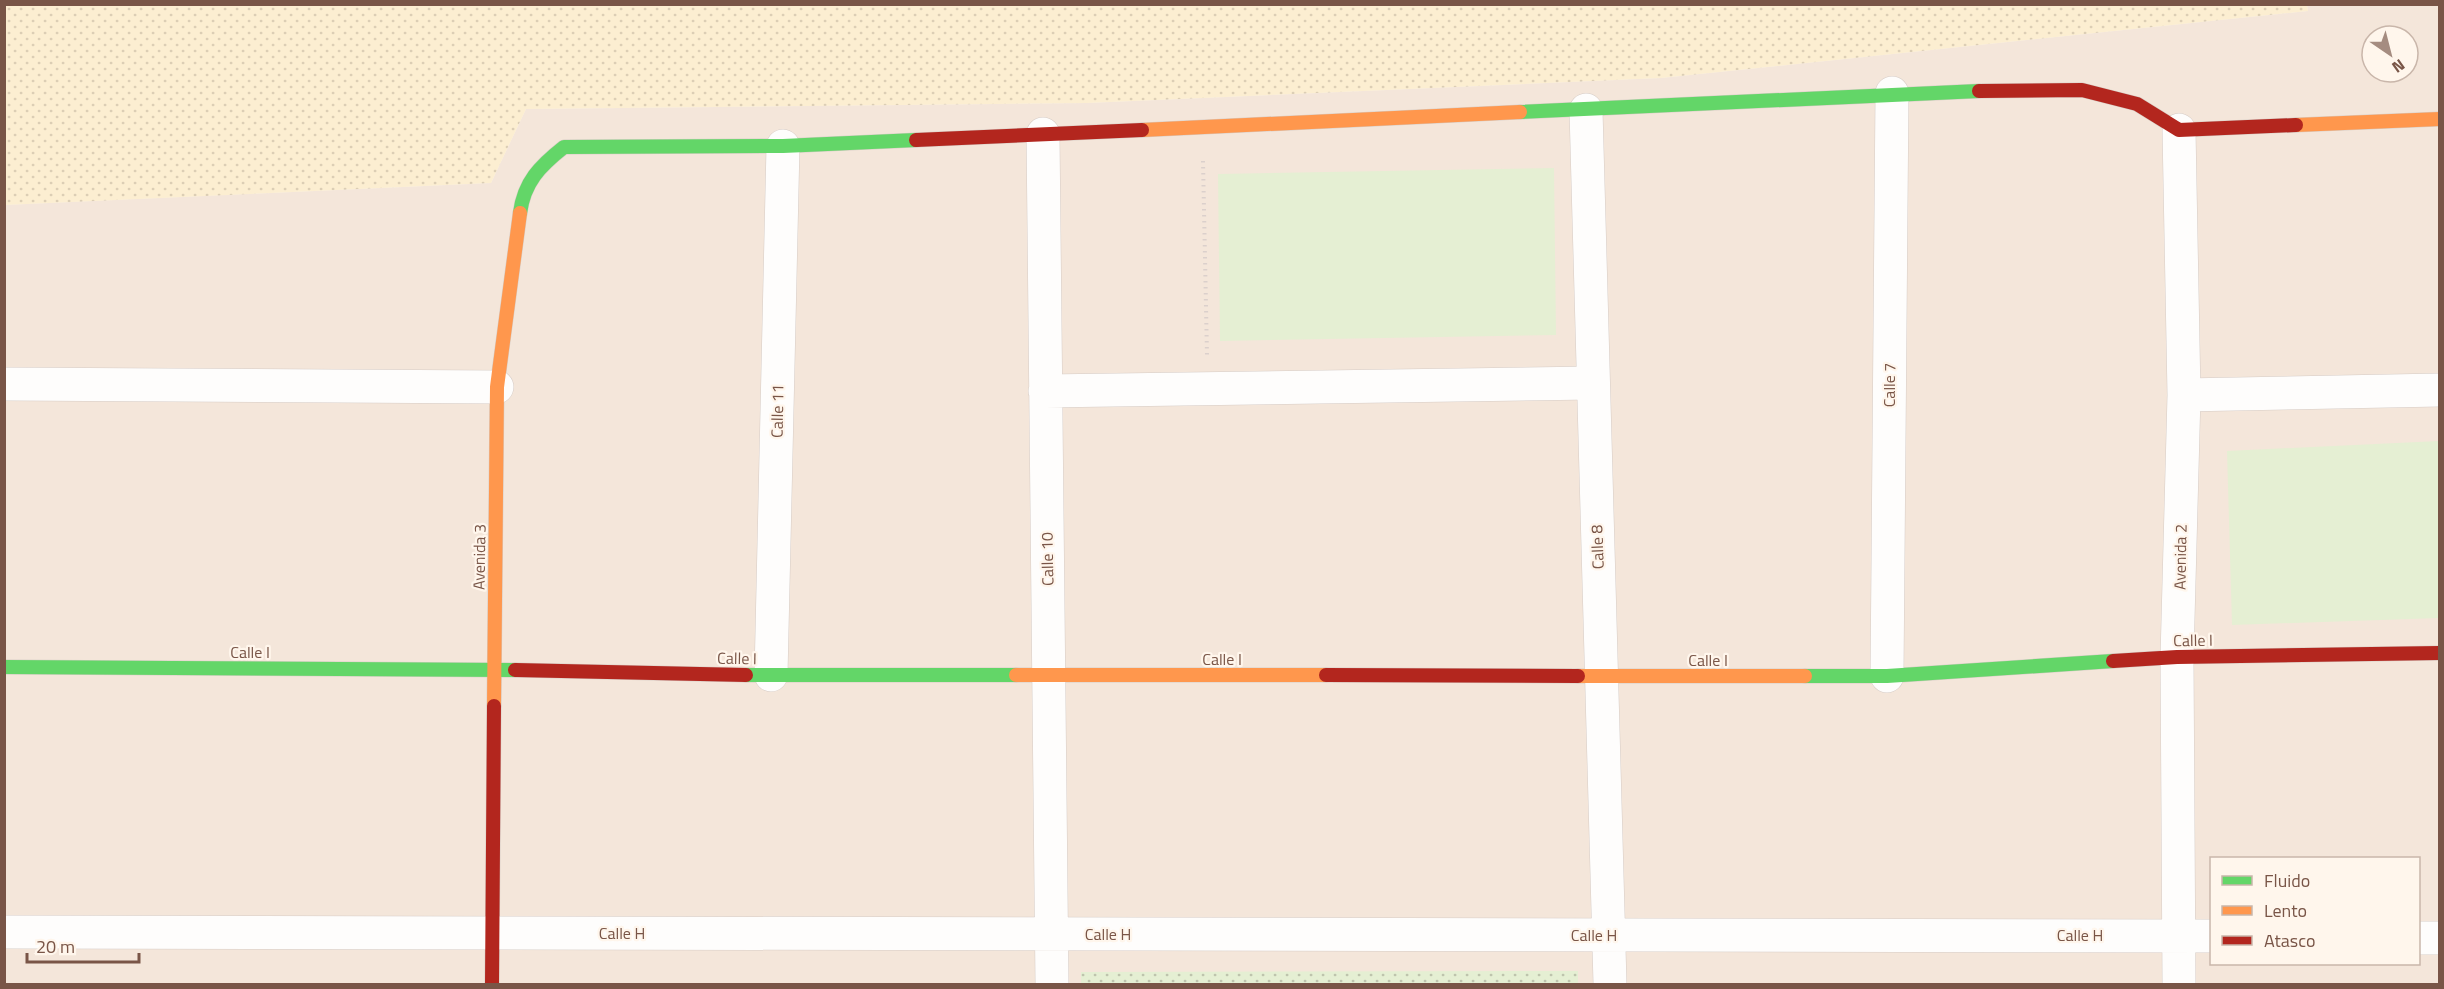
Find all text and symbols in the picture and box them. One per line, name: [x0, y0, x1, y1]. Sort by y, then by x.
north arrow: [2360, 24, 2420, 84]
text: N: [2387, 53, 2410, 79]
street label: Calle 7: [1877, 363, 1901, 407]
street label: Calle 11: [765, 384, 789, 438]
street label: Avenida 3: [466, 524, 492, 590]
street label: Calle 8: [1584, 524, 1610, 570]
street label: Avenida 2: [2167, 524, 2193, 590]
street label: Calle 10: [1035, 532, 1059, 586]
street label: Calle I: [2173, 628, 2213, 652]
street label: Calle I: [230, 640, 270, 664]
street label: Calle I: [717, 646, 757, 670]
street label: Calle I: [1202, 647, 1242, 671]
street label: Calle I: [1688, 648, 1728, 672]
legend: [2210, 857, 2420, 965]
text: Fluido: [2264, 867, 2310, 894]
text: Lento: [2264, 897, 2307, 924]
street label: Calle H: [599, 921, 645, 945]
street label: Calle H: [1085, 922, 1131, 946]
street label: Calle H: [1571, 923, 1617, 947]
street label: Calle H: [2057, 923, 2103, 947]
scale bar: [27, 926, 140, 964]
text: Atasco: [2264, 927, 2315, 954]
text: 20 m: [36, 933, 75, 960]

